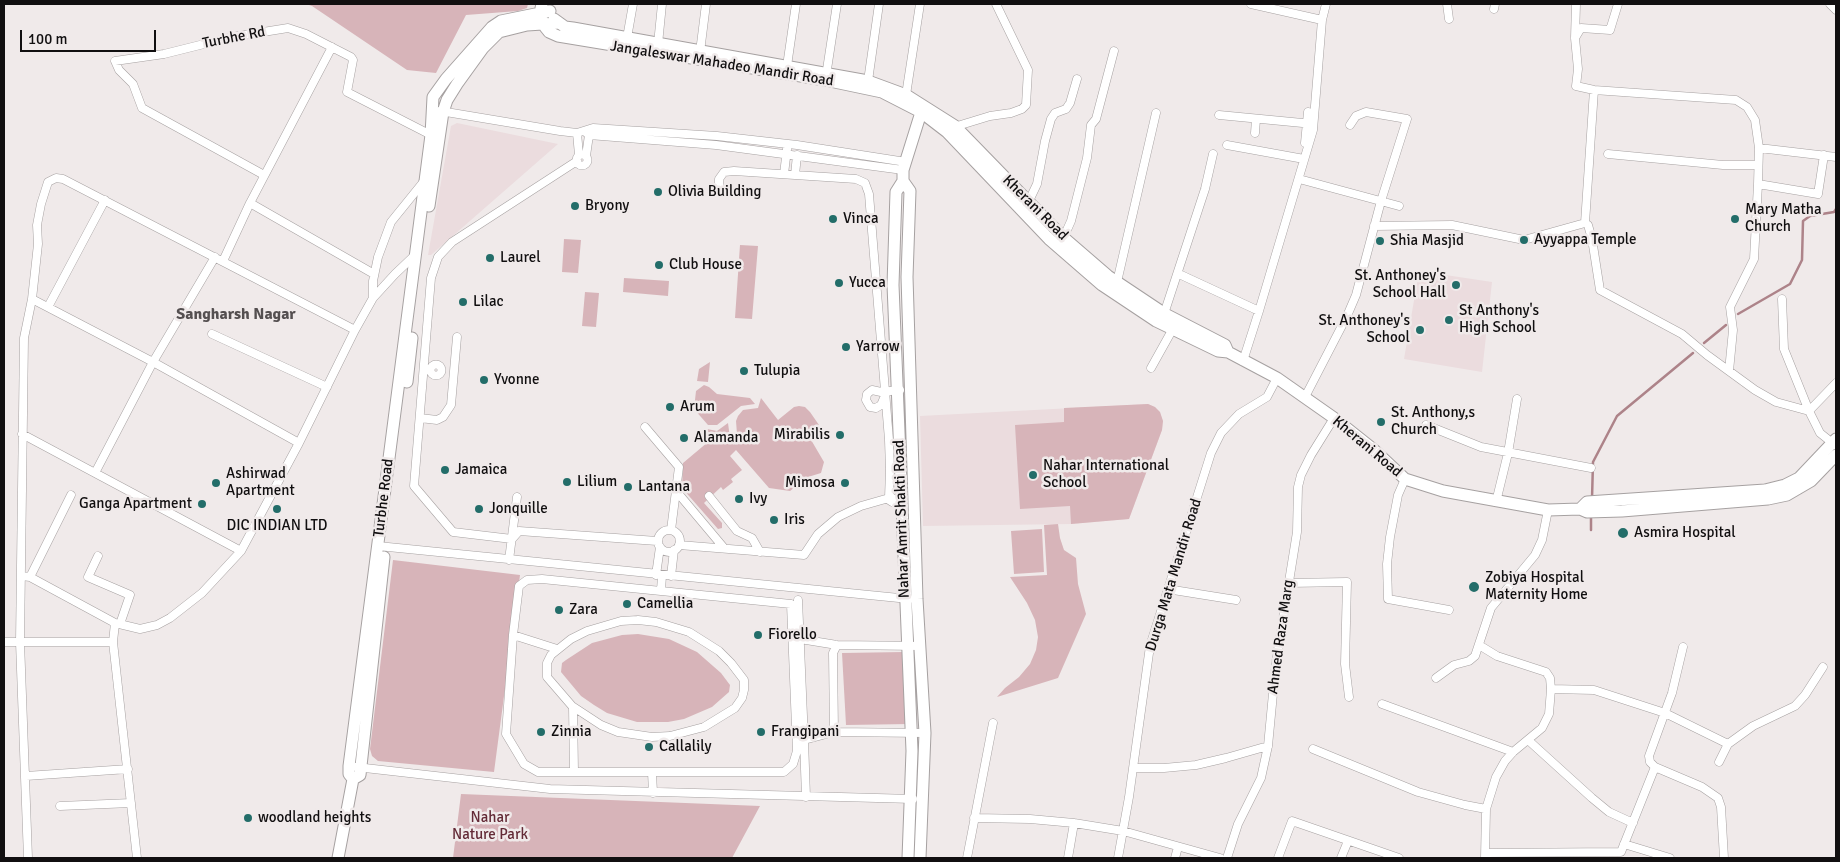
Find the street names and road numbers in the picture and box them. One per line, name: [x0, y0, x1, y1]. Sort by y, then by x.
street label: Turbhe Rd: [201, 23, 267, 53]
street label: Jangaleswar Mahadeo Mandir Road: [609, 37, 835, 91]
street label: Kherani Road: [998, 171, 1072, 245]
street label: Kherani Road: [1329, 413, 1405, 481]
street label: Nahar Amrit Shakti Road: [890, 440, 914, 598]
street label: Turbhe Road: [370, 458, 398, 538]
street label: Durga Mata Mandir Road: [1142, 497, 1206, 653]
street label: Ahmed Raza Marg: [1264, 579, 1298, 695]

